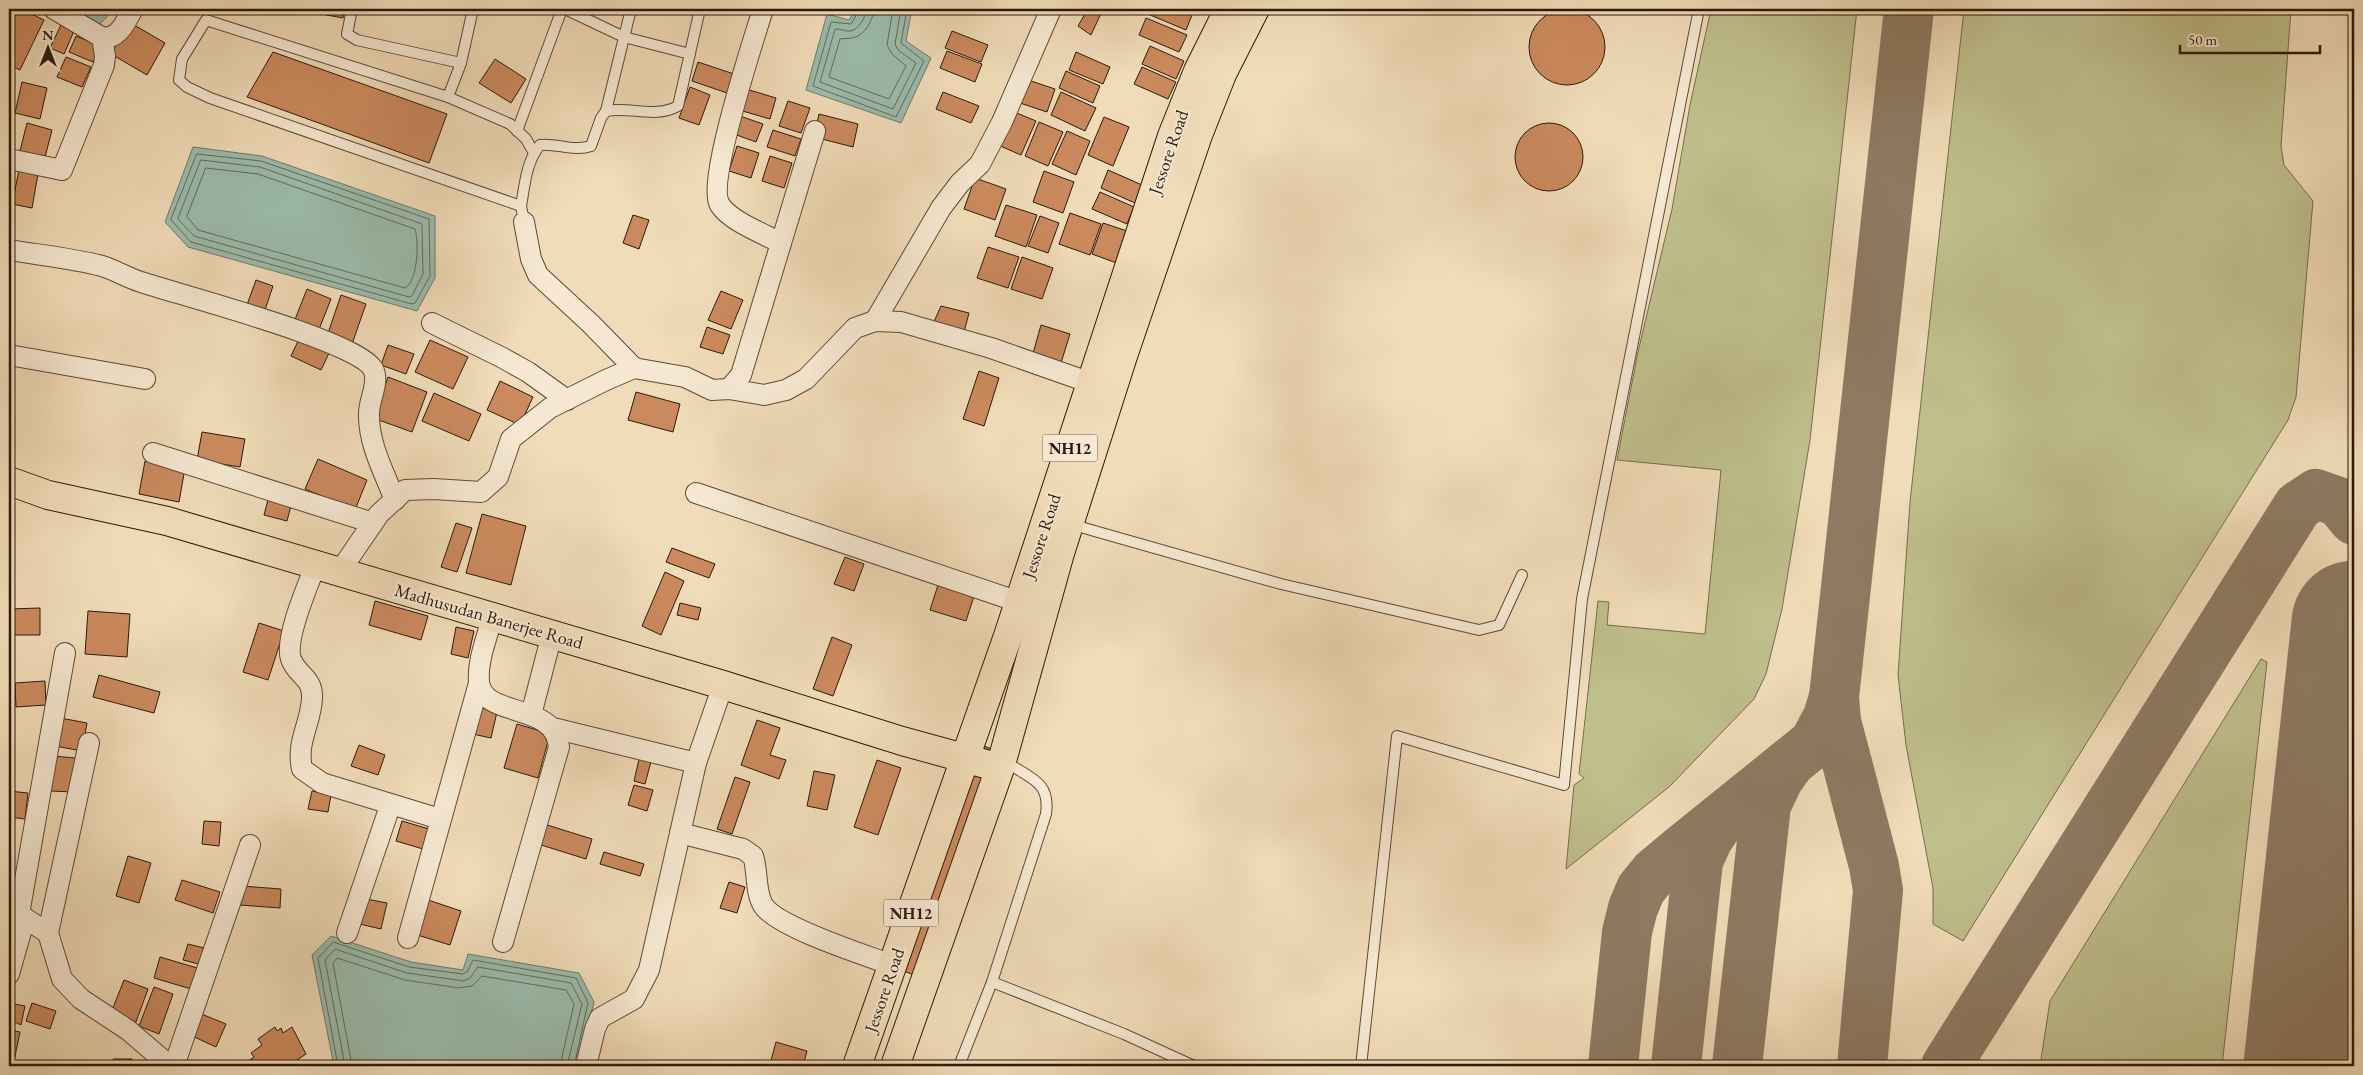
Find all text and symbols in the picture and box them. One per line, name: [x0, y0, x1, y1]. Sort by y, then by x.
north arrow: [22, 22, 72, 72]
scale bar: [2180, 22, 2320, 54]
text: N: [42, 26, 54, 44]
text: 50 m: [2188, 30, 2217, 49]
street label: Jessore Road: [1142, 106, 1193, 199]
road number: NH12: [1042, 434, 1098, 462]
street label: Jessore Road: [1016, 490, 1066, 583]
street label: Madhusudan Banerjee Road: [392, 578, 587, 654]
road number: NH12: [884, 900, 938, 926]
street label: Jessore Road: [858, 944, 909, 1037]

